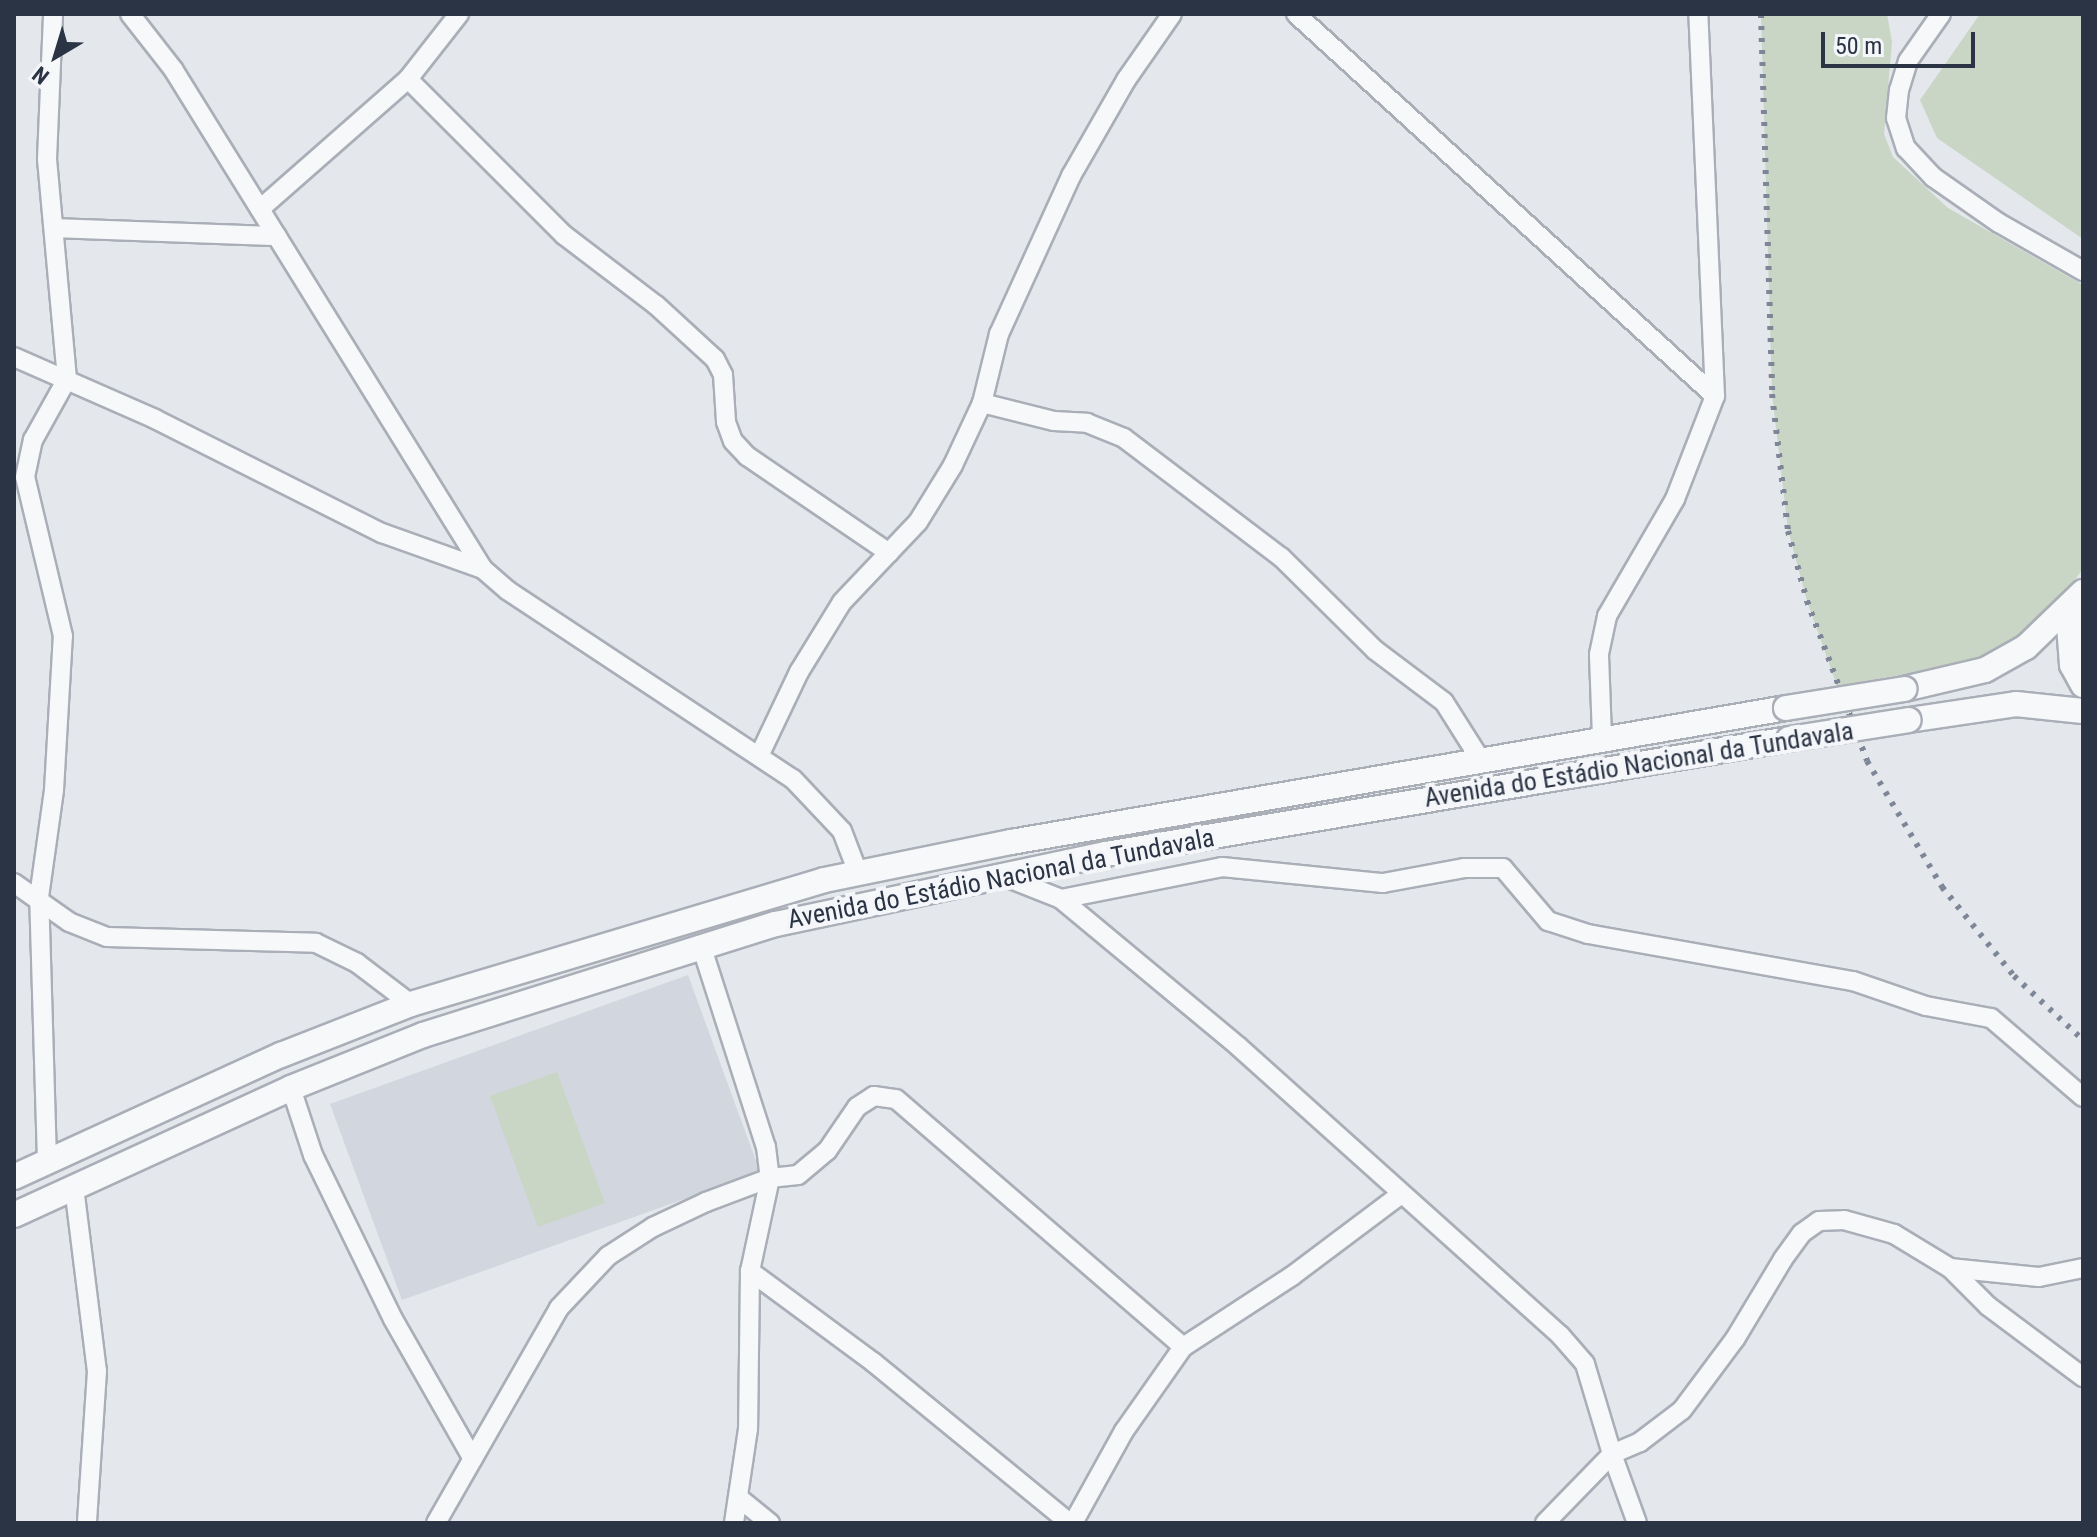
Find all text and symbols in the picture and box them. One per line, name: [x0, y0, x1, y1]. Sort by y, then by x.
north arrow: [16, 16, 96, 96]
scale bar: [1825, 16, 1979, 66]
text: 50 m: [1835, 32, 1882, 60]
text: N: [28, 61, 54, 89]
street label: Avenida do Estádio Nacional da Tundavala: [1422, 716, 1856, 814]
street label: Avenida do Estádio Nacional da Tundavala: [785, 822, 1217, 936]

